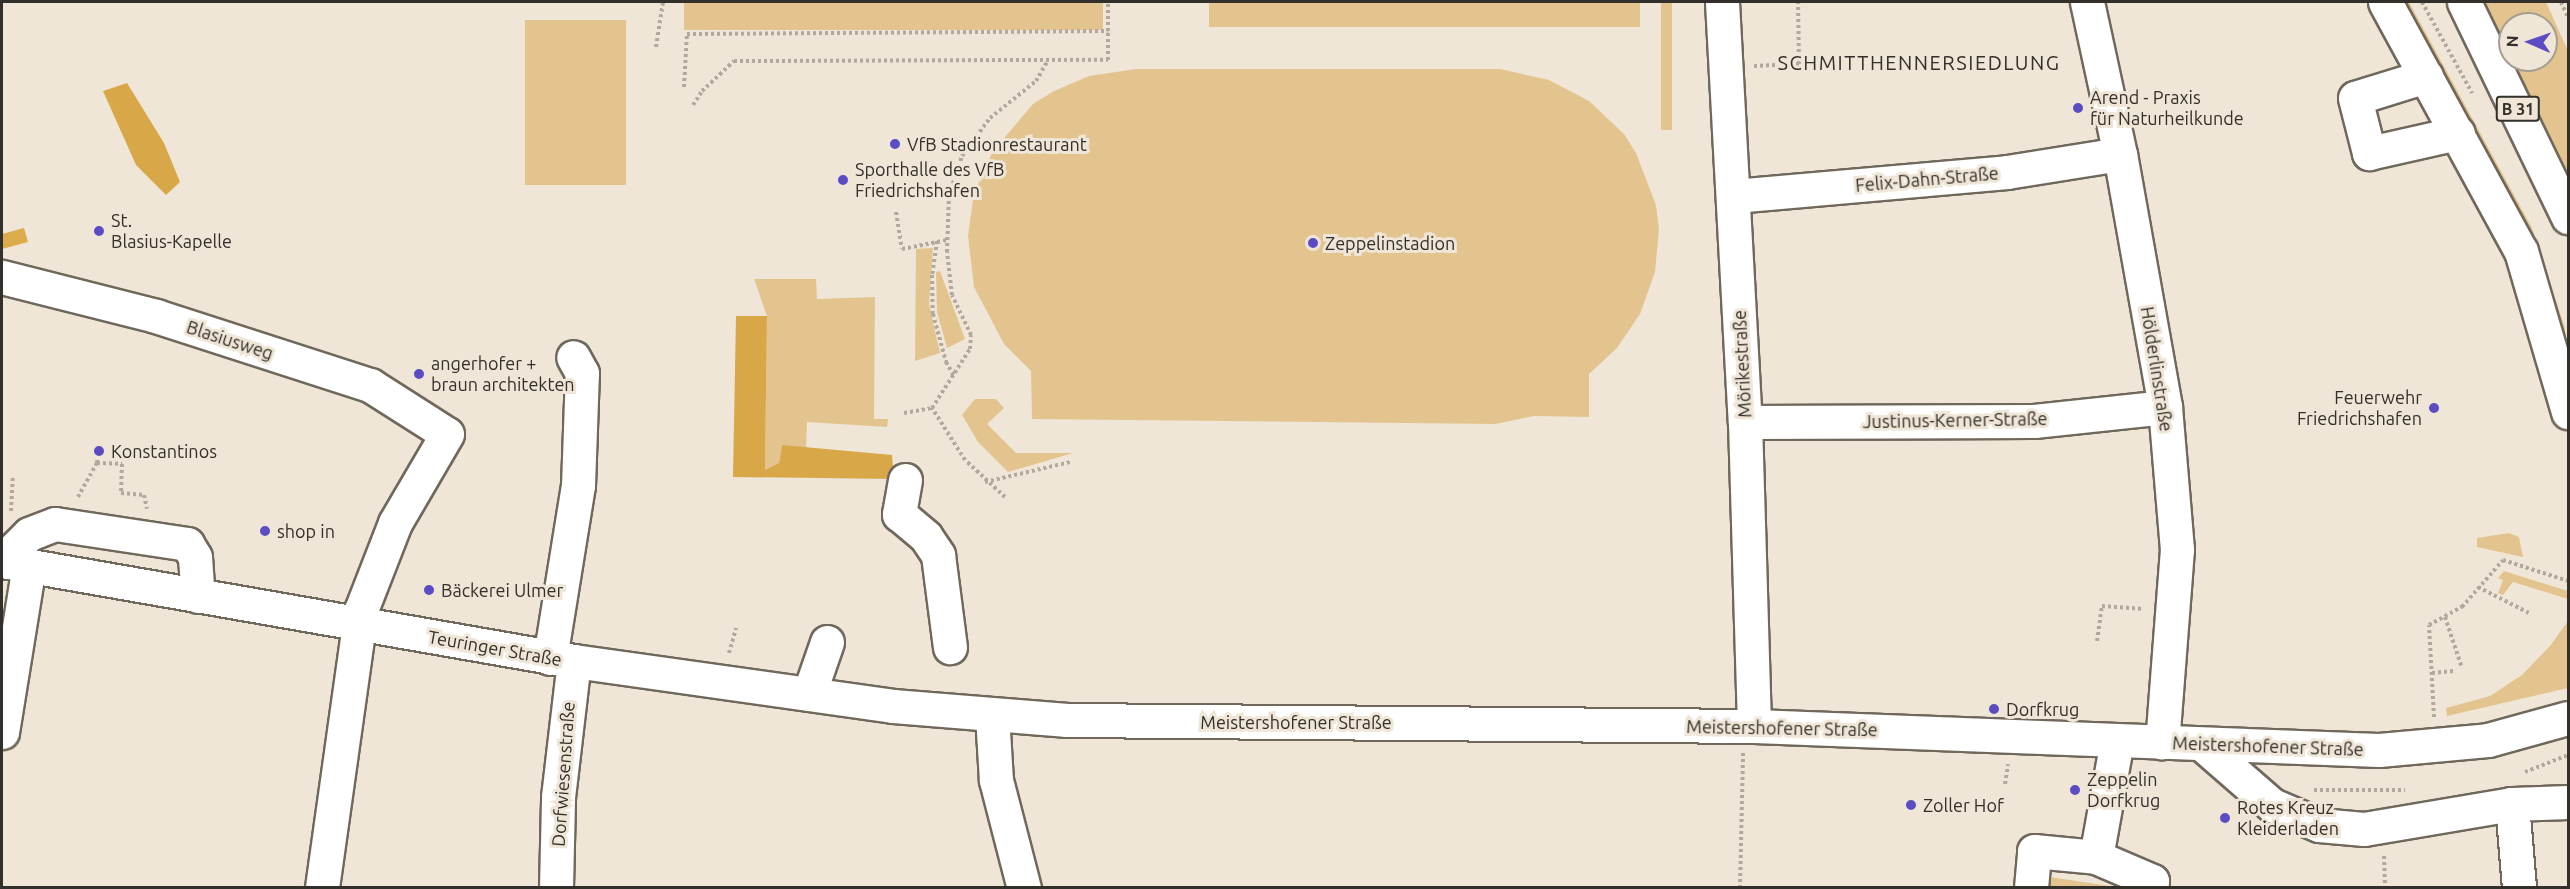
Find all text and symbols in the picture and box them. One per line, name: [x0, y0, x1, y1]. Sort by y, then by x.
north arrow: [2498, 12, 2558, 72]
text: N: [2503, 35, 2521, 48]
district label: SCHMITTHENNERSIEDLUNG: [1778, 50, 2060, 74]
place label: Arend - Praxis für Naturheilkunde: [2090, 87, 2244, 130]
road number: B 31: [2496, 96, 2540, 122]
marker: Arend - Praxis für Naturheilkunde: [2071, 101, 2085, 115]
place label: VfB Stadionrestaurant: [907, 133, 1087, 155]
marker: VfB Stadionrestaurant: [888, 137, 902, 151]
place label: Sporthalle des VfB Friedrichshafen: [855, 159, 1005, 201]
street label: Felix-Dahn-Straße: [1854, 162, 2000, 196]
marker: Sporthalle des VfB Friedrichshafen: [836, 173, 850, 187]
place label: St. Blasius-Kapelle: [111, 210, 232, 252]
marker: St. Blasius-Kapelle: [92, 224, 106, 238]
place label: Zeppelinstadion: [1325, 232, 1455, 254]
marker: Zeppelinstadion: [1306, 236, 1320, 250]
street label: Hölderlinstraße: [2136, 305, 2178, 433]
street label: Mörikestraße: [1728, 310, 1756, 418]
street label: Blasiusweg: [184, 316, 276, 364]
place label: angerhofer + braun architekten: [431, 353, 575, 395]
marker: angerhofer + braun architekten: [412, 367, 426, 381]
place label: Feuerwehr Friedrichshafen: [2297, 387, 2422, 430]
marker: Feuerwehr Friedrichshafen: [2427, 401, 2441, 415]
street label: Justinus-Kerner-Straße: [1862, 408, 2048, 432]
place label: Konstantinos: [111, 440, 217, 462]
marker: Konstantinos: [92, 444, 106, 458]
place label: shop in: [277, 520, 335, 542]
marker: shop in: [258, 524, 272, 538]
place label: Bäckerei Ulmer: [441, 579, 563, 601]
marker: Bäckerei Ulmer: [422, 583, 436, 597]
street label: Teuringer Straße: [426, 626, 564, 670]
place label: Dorfkrug: [2006, 698, 2079, 720]
street label: Dorfwiesenstraße: [547, 701, 579, 847]
marker: Dorfkrug: [1987, 702, 2001, 716]
street label: Meistershofener Straße: [1200, 711, 1392, 733]
street label: Meistershofener Straße: [1686, 716, 1878, 740]
street label: Meistershofener Straße: [2172, 732, 2364, 760]
place label: Zeppelin Dorfkrug: [2087, 769, 2160, 812]
marker: Zeppelin Dorfkrug: [2068, 783, 2082, 797]
place label: Zoller Hof: [1923, 794, 2004, 816]
place label: Rotes Kreuz Kleiderladen: [2237, 797, 2339, 840]
marker: Zoller Hof: [1904, 798, 1918, 812]
marker: Rotes Kreuz Kleiderladen: [2218, 811, 2232, 825]

